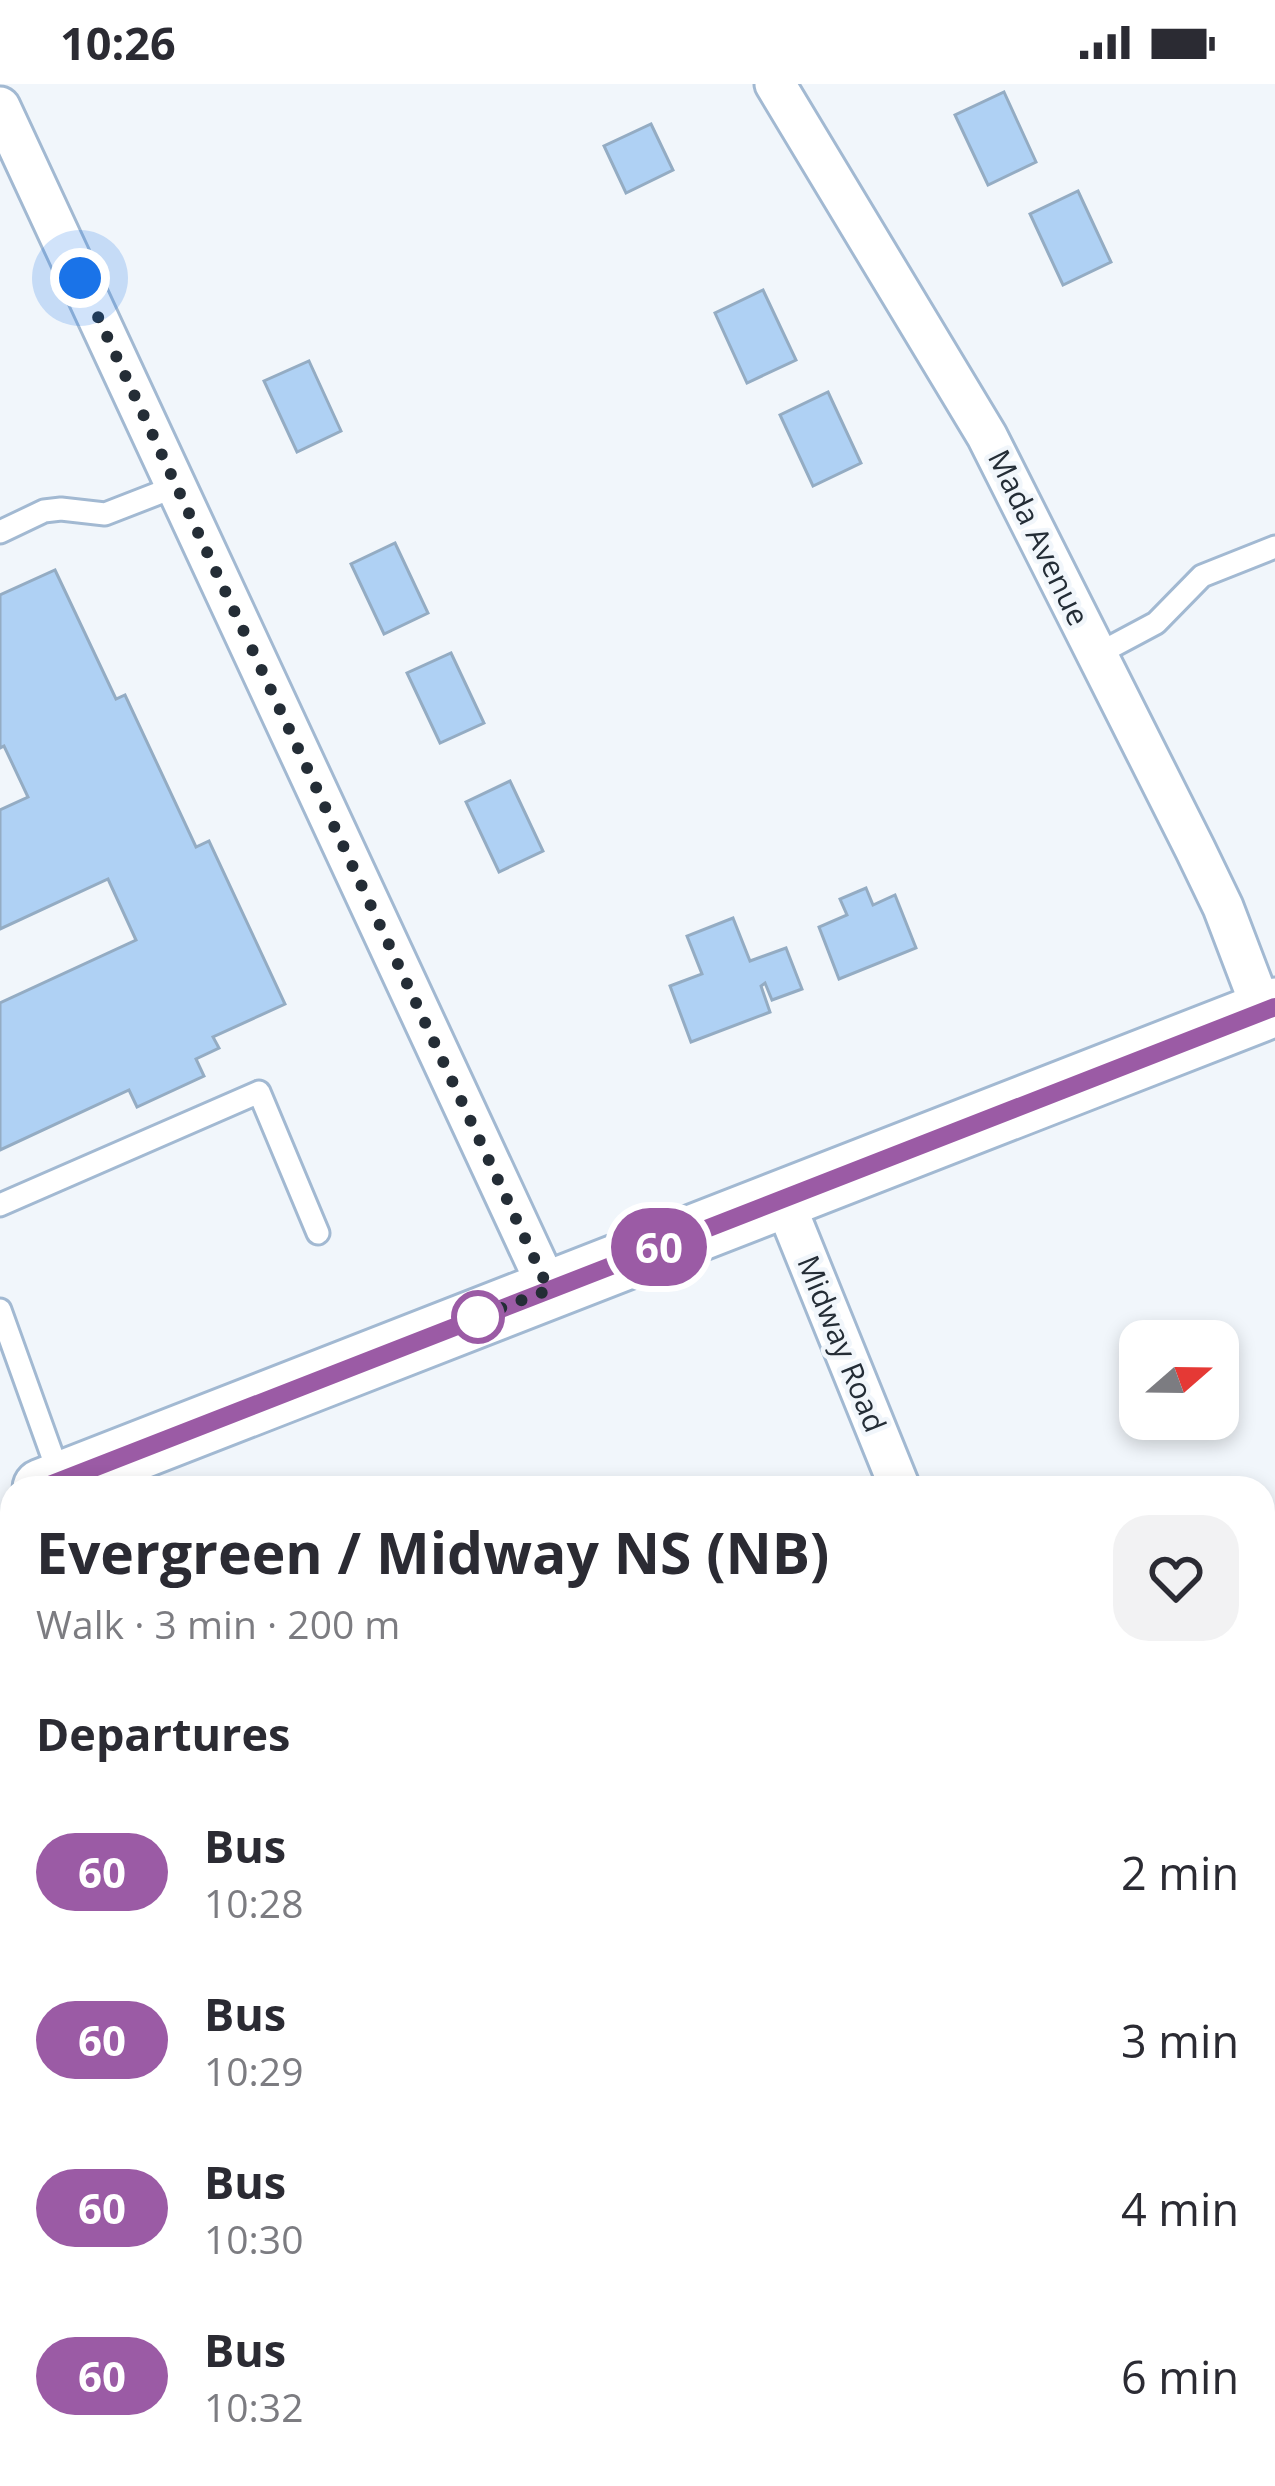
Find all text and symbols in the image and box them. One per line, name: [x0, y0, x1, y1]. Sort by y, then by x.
text: 10:26: [60, 12, 176, 73]
your location: [50, 248, 110, 308]
street label: Mada Avenue: [979, 443, 1100, 632]
line badge: 60: [605, 1208, 713, 1286]
text: 60: [635, 1218, 683, 1275]
street label: Midway Road: [788, 1249, 896, 1438]
unlabelled marker: [453, 1292, 503, 1342]
north arrow: [1119, 1320, 1239, 1440]
map controls: [1119, 1320, 1239, 1440]
text: Evergreen / Midway NS (NB): [36, 1513, 829, 1591]
button: heart: [1113, 1515, 1239, 1641]
text: Walk · 3 min · 200 m: [36, 1597, 400, 1650]
text: Departures: [36, 1703, 291, 1764]
text: Bus: [204, 1815, 286, 1876]
text: 2 min: [1121, 1842, 1239, 1903]
text: 60: [78, 1843, 126, 1900]
text: 10:28: [204, 1876, 303, 1929]
text: Bus: [204, 1983, 286, 2044]
text: 3 min: [1121, 2010, 1239, 2071]
text: 60: [78, 2011, 126, 2068]
text: 10:29: [204, 2044, 303, 2097]
text: Bus: [204, 2151, 286, 2212]
text: 4 min: [1121, 2178, 1239, 2239]
text: 60: [78, 2179, 126, 2236]
text: 10:30: [204, 2212, 303, 2265]
text: Bus: [204, 2319, 286, 2380]
text: 6 min: [1121, 2346, 1239, 2407]
text: 60: [78, 2347, 126, 2404]
text: 10:32: [204, 2380, 303, 2433]

